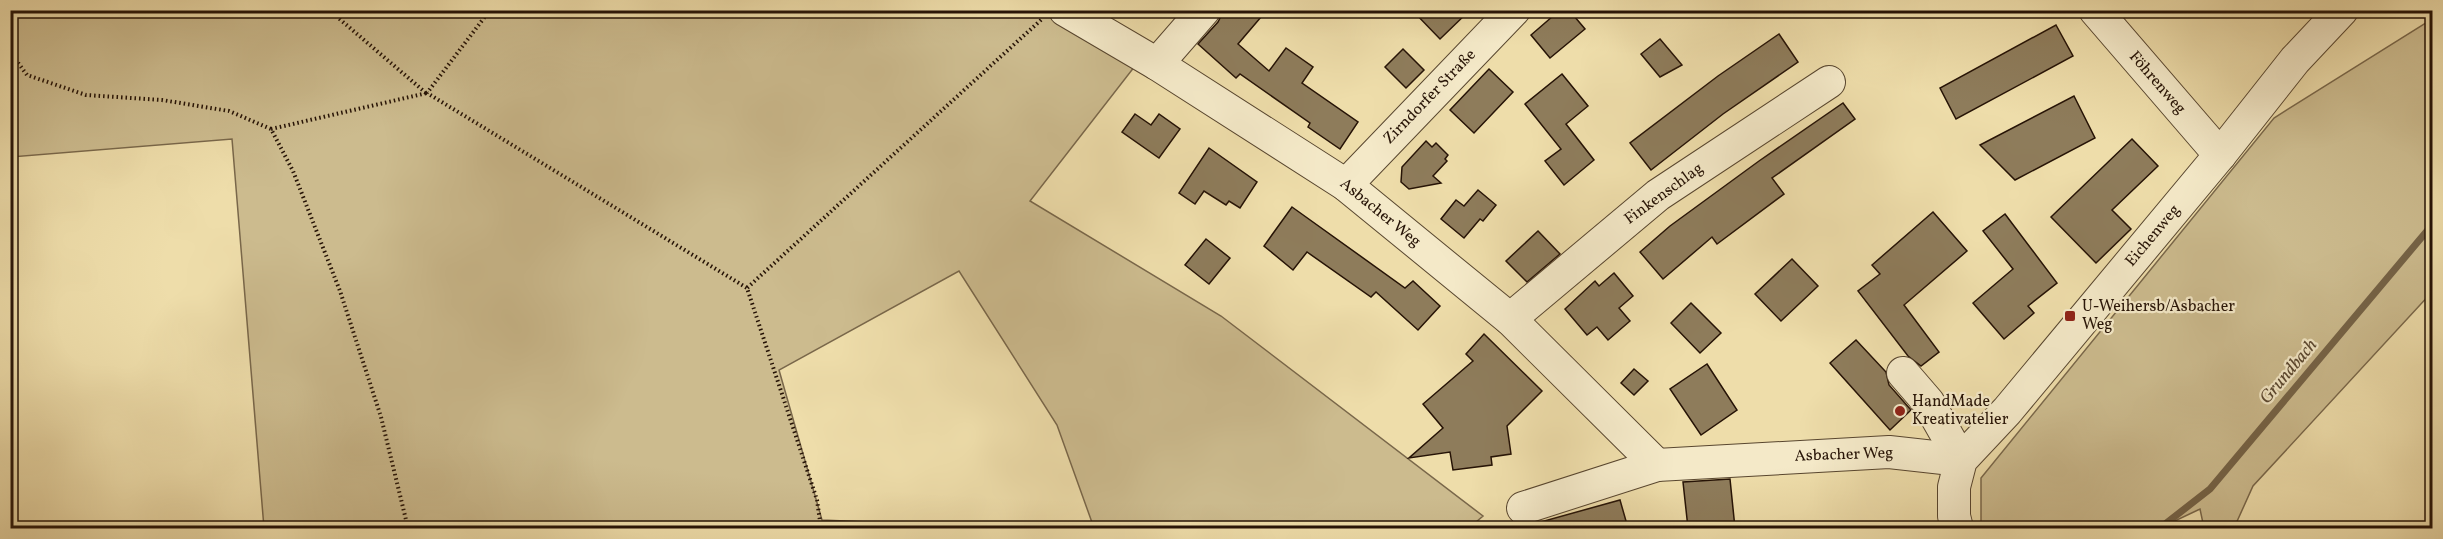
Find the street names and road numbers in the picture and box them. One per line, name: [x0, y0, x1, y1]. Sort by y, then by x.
street label: Zirndorfer Straße: [1379, 45, 1481, 149]
street label: Föhrenweg: [2123, 47, 2191, 119]
street label: Finkenschlag: [1620, 158, 1708, 230]
street label: Asbacher Weg: [1335, 173, 1425, 253]
street label: Eichenweg: [2120, 200, 2186, 272]
street label: Asbacher Weg: [1794, 442, 1894, 468]

